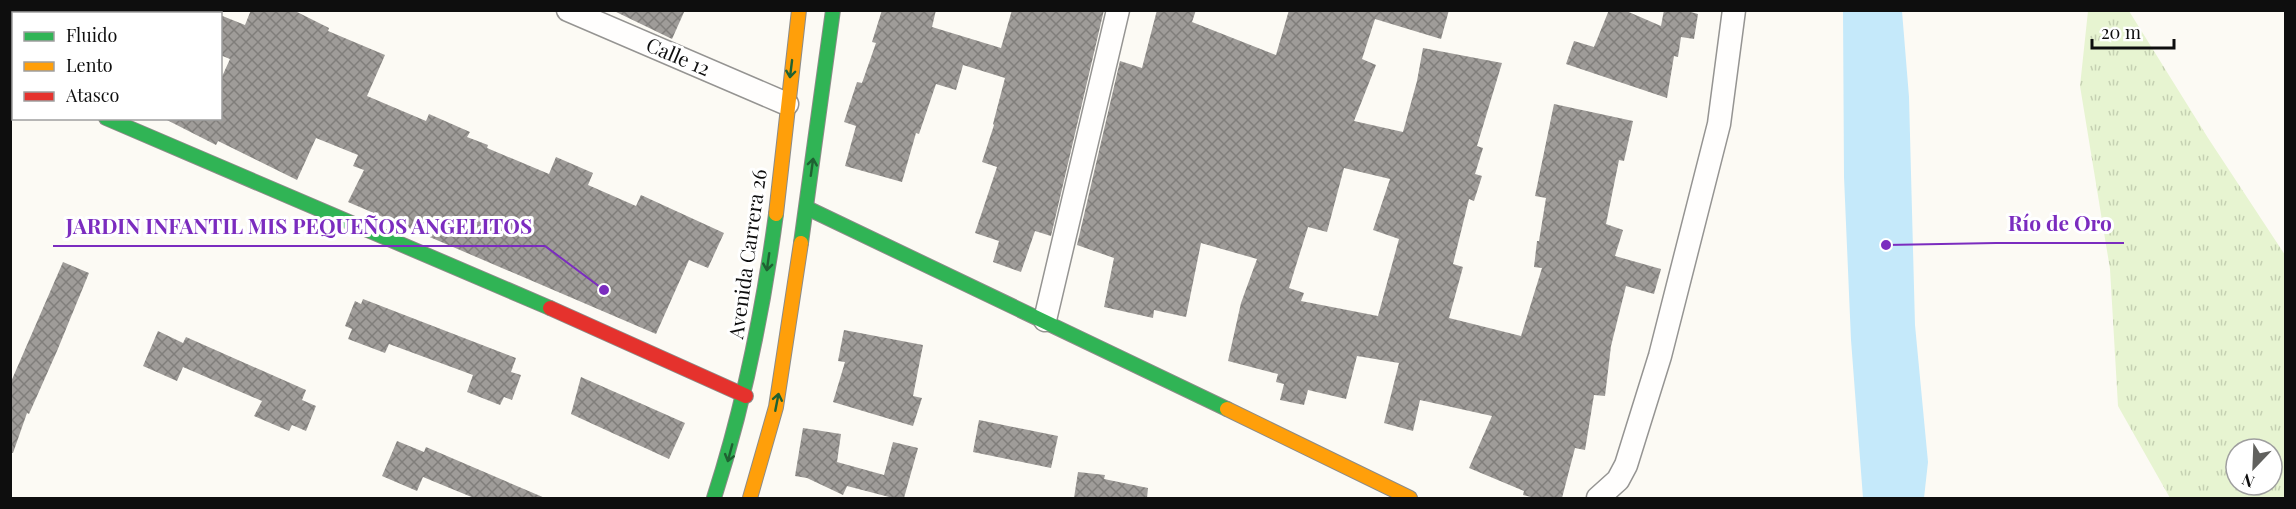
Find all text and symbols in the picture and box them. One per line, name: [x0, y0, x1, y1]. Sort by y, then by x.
legend: [12, 12, 222, 120]
scale bar: [2092, 12, 2174, 50]
text: 20 m: [2101, 20, 2141, 44]
text: Fluido: [66, 23, 117, 47]
street label: Calle 12: [642, 30, 715, 81]
text: Lento: [66, 53, 113, 77]
one-way arrow: [786, 58, 797, 78]
text: Atasco: [65, 83, 119, 107]
one-way arrow: [807, 158, 818, 178]
street label: Avenida Carrera 26: [721, 167, 772, 341]
callout: Río de Oro: [1996, 204, 2124, 243]
callout: JARDIN INFANTIL MIS PEQUEÑOS ANGELITOS: [53, 207, 545, 246]
text: Río de Oro: [2008, 208, 2112, 236]
text: JARDIN INFANTIL MIS PEQUEÑOS ANGELITOS: [65, 211, 532, 239]
one-way arrow: [762, 252, 773, 271]
one-way arrow: [772, 392, 783, 412]
north arrow: [2224, 437, 2284, 497]
one-way arrow: [724, 443, 735, 462]
text: N: [2238, 469, 2257, 493]

